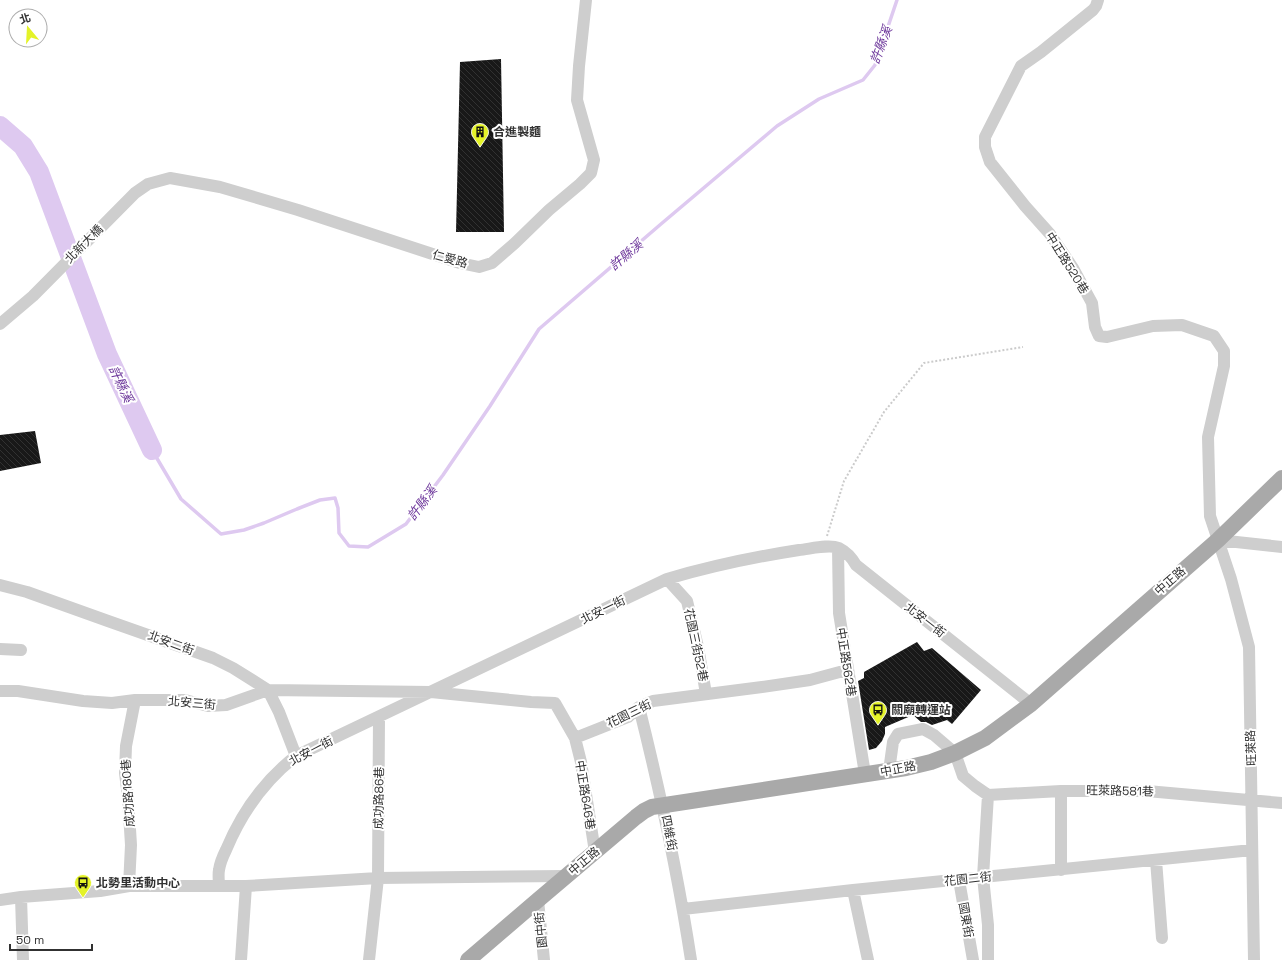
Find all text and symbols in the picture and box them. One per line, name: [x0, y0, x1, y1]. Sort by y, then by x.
north arrow: [8, 8, 48, 48]
text: 北: [18, 10, 32, 27]
water label: 許縣溪: [866, 22, 897, 66]
building icon: 合進製麵: [470, 122, 490, 147]
place label: 合進製麵: [493, 124, 541, 140]
street label: 北新大橋: [61, 221, 107, 267]
street label: 中正路520巷: [1042, 229, 1092, 297]
water label: 許縣溪: [606, 235, 648, 274]
street label: 仁愛路: [430, 246, 470, 272]
water label: 許縣溪: [105, 363, 138, 407]
water label: 許縣溪: [403, 481, 442, 524]
street label: 中正路: [1151, 563, 1189, 599]
street label: 北安一街: [578, 592, 628, 628]
street label: 北安一街: [901, 599, 949, 641]
street label: 花園三街52巷: [680, 607, 712, 683]
street label: 中正路562巷: [833, 626, 859, 698]
street label: 北安二街: [146, 627, 196, 659]
street label: 北安三街: [167, 693, 217, 713]
street label: 花園三街: [604, 696, 654, 732]
bus stop icon: 關廟轉運站: [868, 700, 888, 725]
place label: 關廟轉運站: [891, 702, 951, 718]
street label: 旺萊路: [1242, 730, 1260, 766]
street label: 北安一街: [286, 733, 336, 769]
street label: 成功路180巷: [118, 758, 138, 828]
street label: 中正路: [879, 758, 917, 780]
street label: 中正路646巷: [572, 759, 598, 831]
street label: 成功路86巷: [370, 766, 388, 830]
street label: 旺萊路581巷: [1086, 782, 1154, 800]
street label: 四維街: [658, 814, 680, 852]
street label: 中正路: [565, 843, 603, 879]
street label: 花園二街: [943, 869, 993, 889]
bus stop icon: 北勢里活動中心: [73, 873, 93, 898]
place label: 北勢里活動中心: [96, 875, 180, 891]
street label: 國東街: [955, 901, 977, 939]
street label: 園中街: [531, 911, 551, 949]
scale bar: [10, 926, 92, 952]
text: 50 m: [16, 932, 44, 948]

